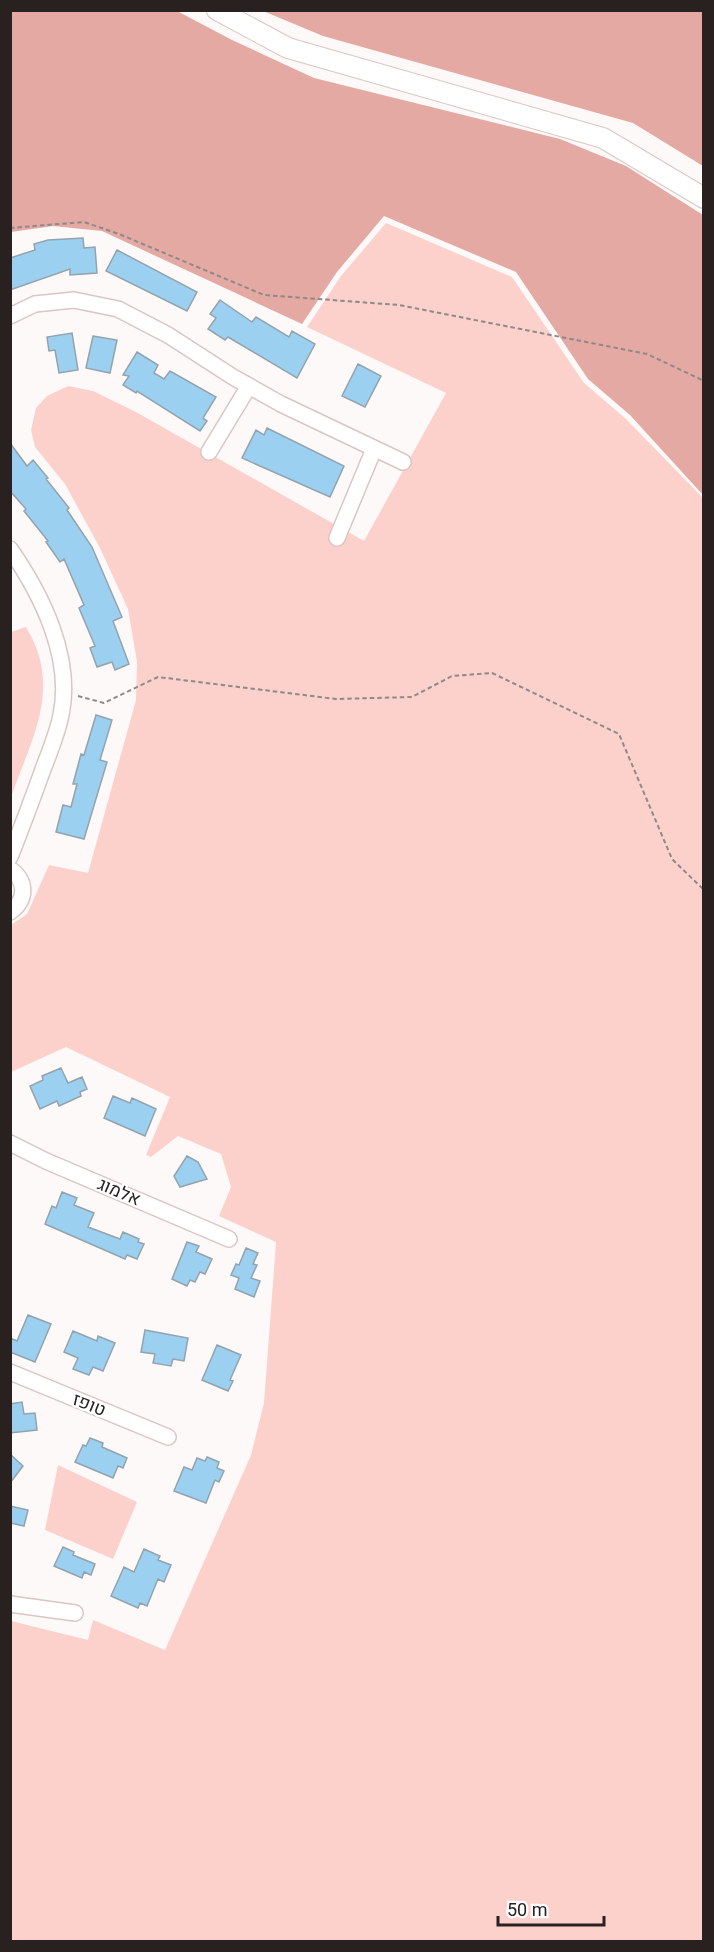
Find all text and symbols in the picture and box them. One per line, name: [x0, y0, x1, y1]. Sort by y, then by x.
street label: אלמוג: [93, 1171, 145, 1213]
street label: טופז: [68, 1386, 110, 1424]
scale bar: [498, 1889, 604, 1927]
text: 50 m: [507, 1897, 547, 1924]

